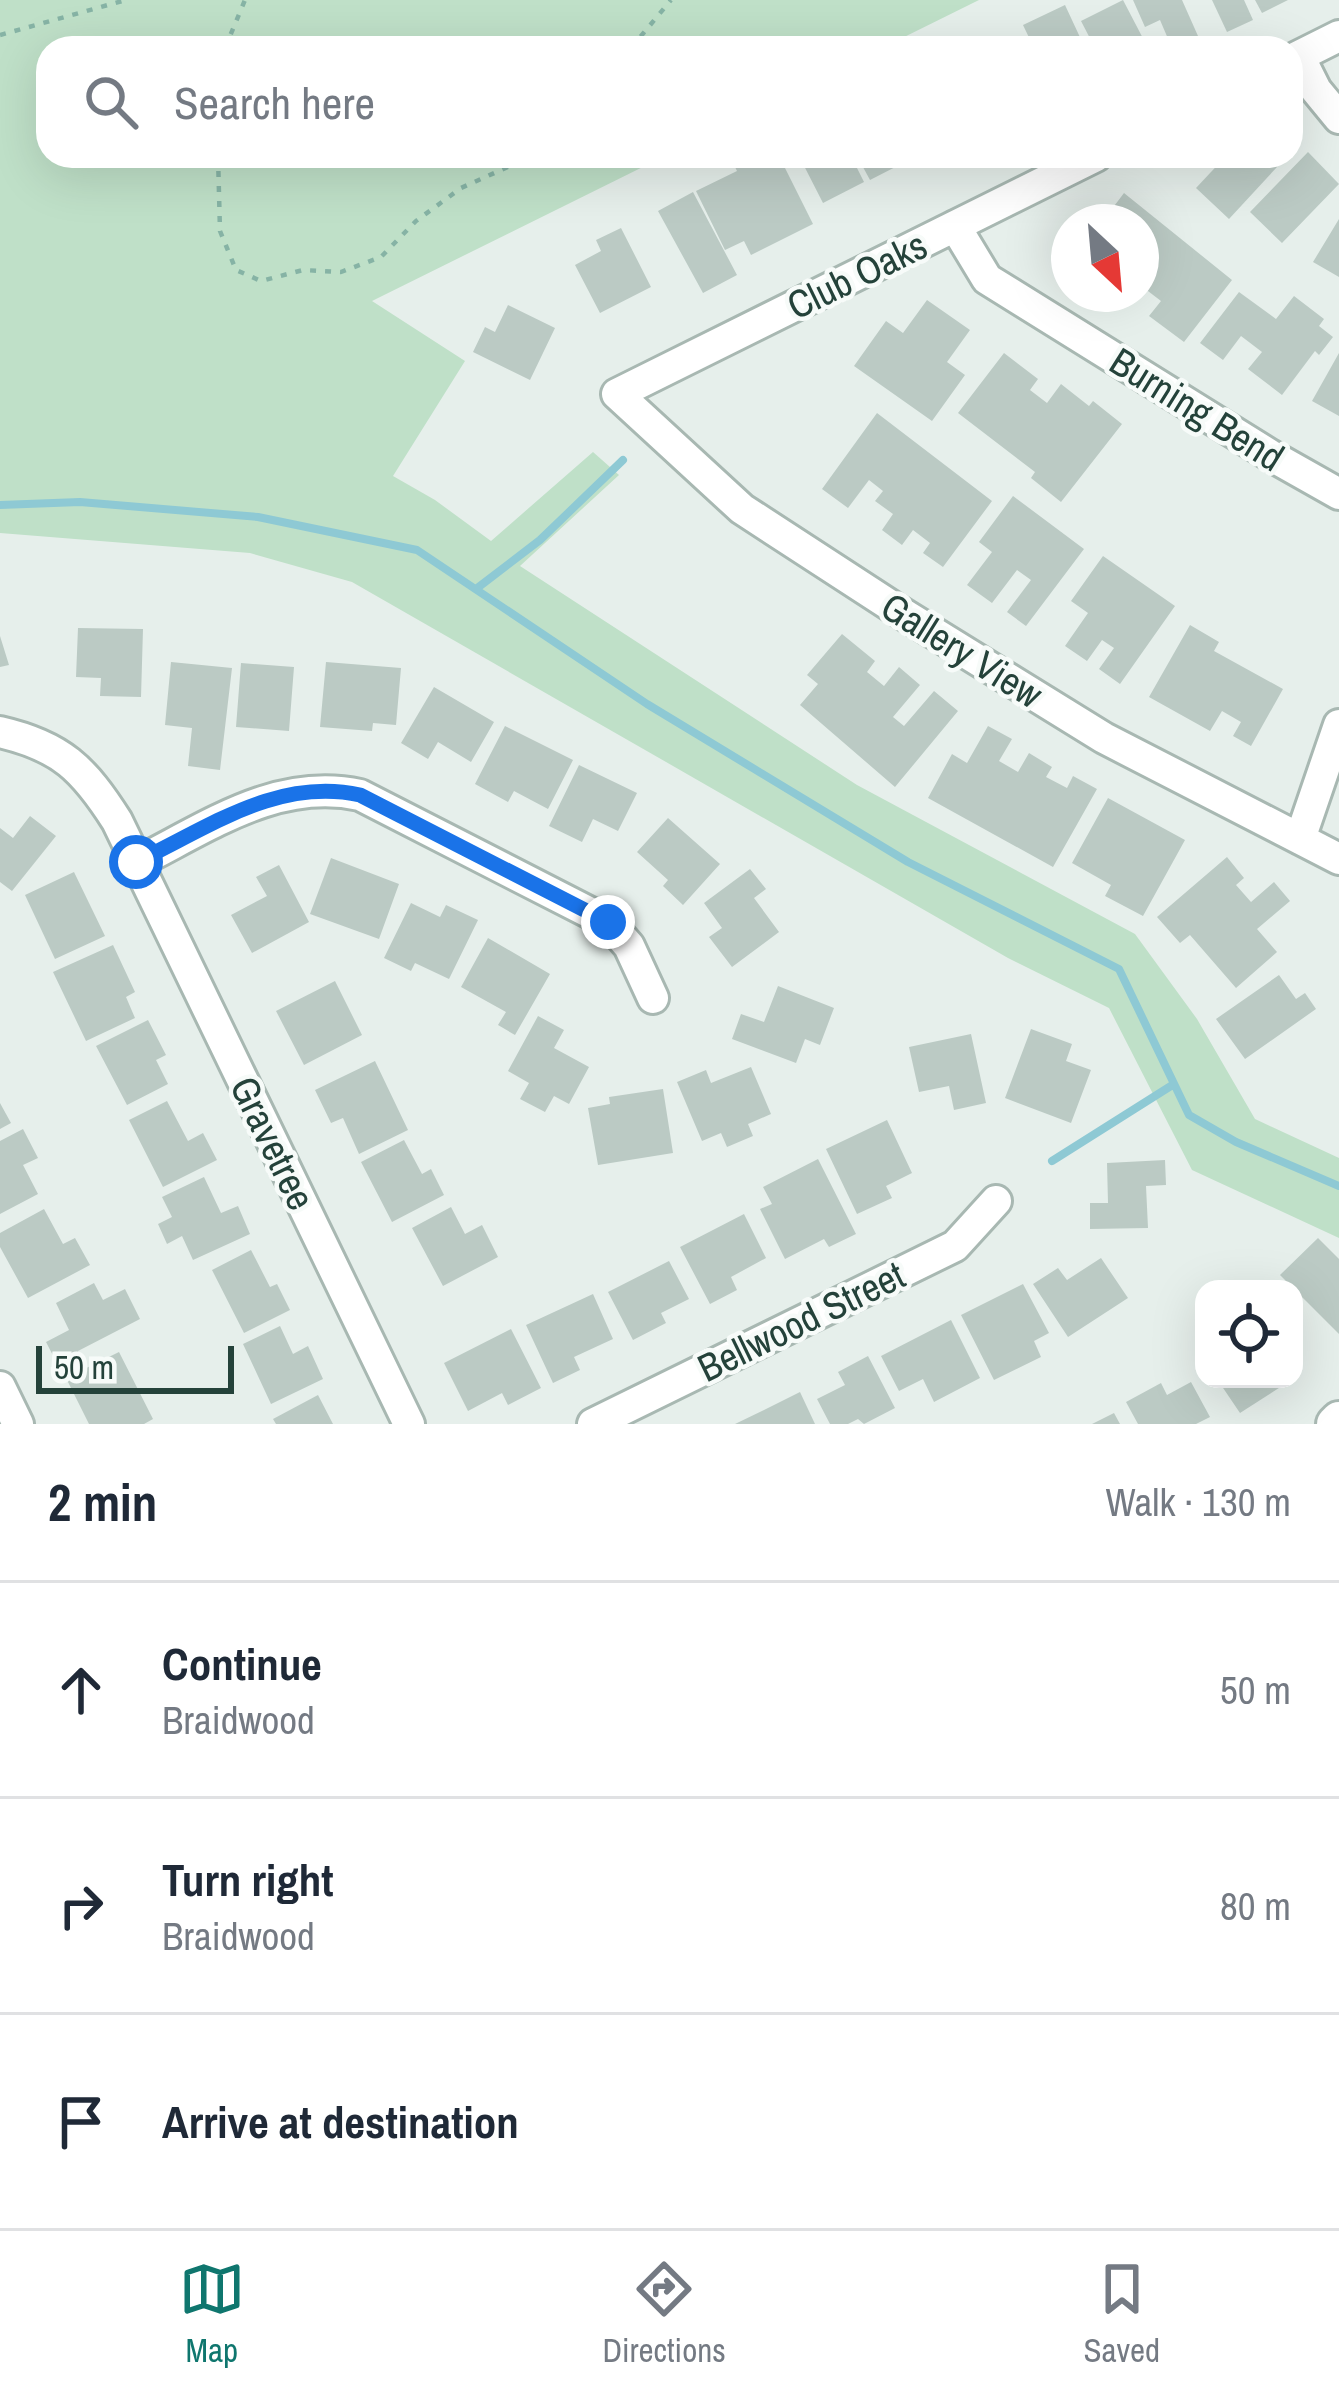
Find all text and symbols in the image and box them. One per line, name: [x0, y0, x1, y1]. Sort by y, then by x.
search box: [36, 36, 1303, 168]
icon: search: [78, 69, 144, 135]
text: Search here: [174, 72, 375, 133]
north arrow: [1051, 204, 1159, 312]
street label: Club Oaks: [779, 219, 935, 331]
street label: Burning Bend: [1100, 335, 1294, 483]
street label: Gallery View: [872, 580, 1053, 720]
route start: [109, 835, 163, 889]
route end: [581, 895, 635, 949]
street label: Gravetree: [218, 1068, 328, 1218]
street label: Bellwood Street: [689, 1248, 913, 1393]
map controls: [1195, 1280, 1303, 1388]
button: locate: [1195, 1280, 1303, 1388]
scale bar: [36, 1340, 234, 1393]
text: 50 m: [54, 1345, 114, 1389]
text: 2 min: [48, 1468, 157, 1537]
text: Walk · 130 m: [1106, 1476, 1291, 1528]
text: Continue: [162, 1633, 322, 1694]
icon: ahead: [48, 1657, 114, 1723]
text: 50 m: [1220, 1664, 1291, 1716]
text: Braidwood: [162, 1694, 315, 1746]
text: Turn right: [162, 1849, 334, 1910]
icon: right: [48, 1873, 114, 1939]
text: 80 m: [1220, 1880, 1291, 1932]
text: Braidwood: [162, 1910, 315, 1962]
icon: arrive: [48, 2089, 114, 2155]
text: Arrive at destination: [162, 2091, 519, 2152]
tab: Map: [179, 2256, 245, 2372]
tab: Directions: [602, 2256, 726, 2372]
tab: Saved: [1083, 2256, 1160, 2372]

